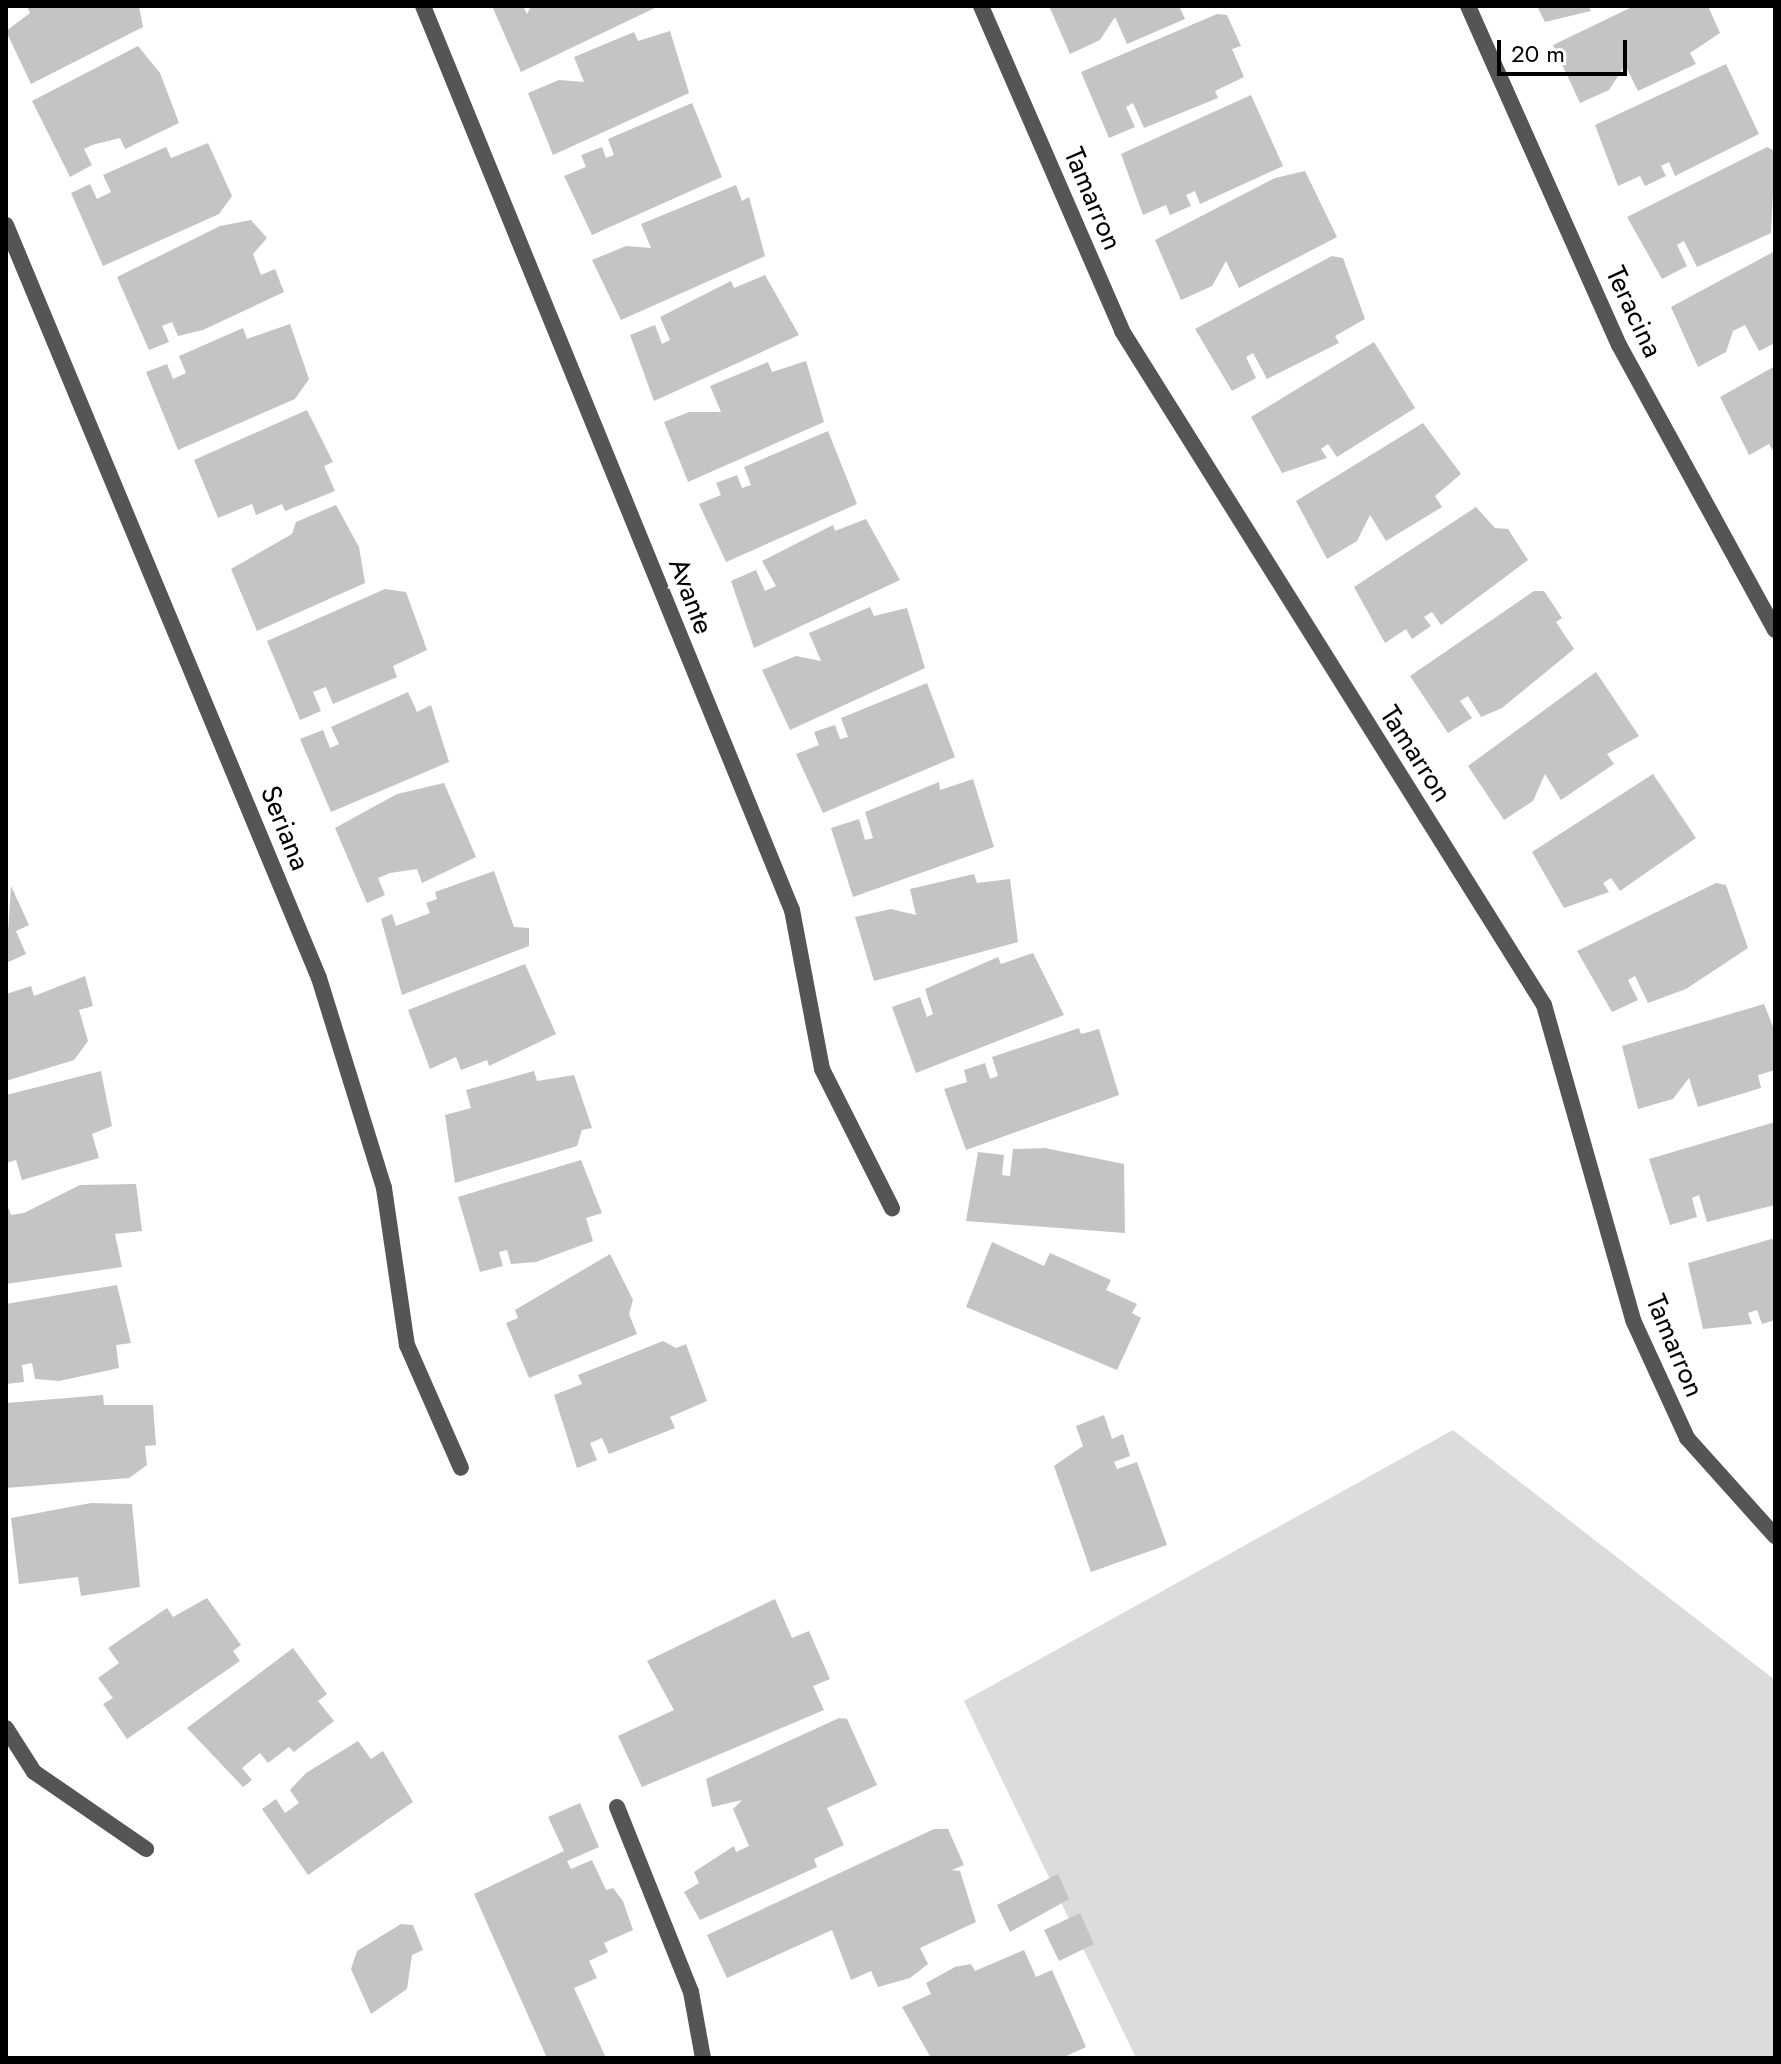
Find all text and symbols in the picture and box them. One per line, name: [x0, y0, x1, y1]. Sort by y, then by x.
scale bar: [1501, 24, 1631, 74]
text: 20 m: [1511, 36, 1565, 71]
street label: Tamarron: [1056, 143, 1130, 255]
street label: Teracina: [1598, 261, 1670, 363]
street label: Avante: [661, 553, 721, 639]
street label: Tamarron: [1373, 700, 1459, 808]
street label: Seriana: [253, 781, 317, 875]
street label: Tamarron: [1638, 1290, 1712, 1402]

